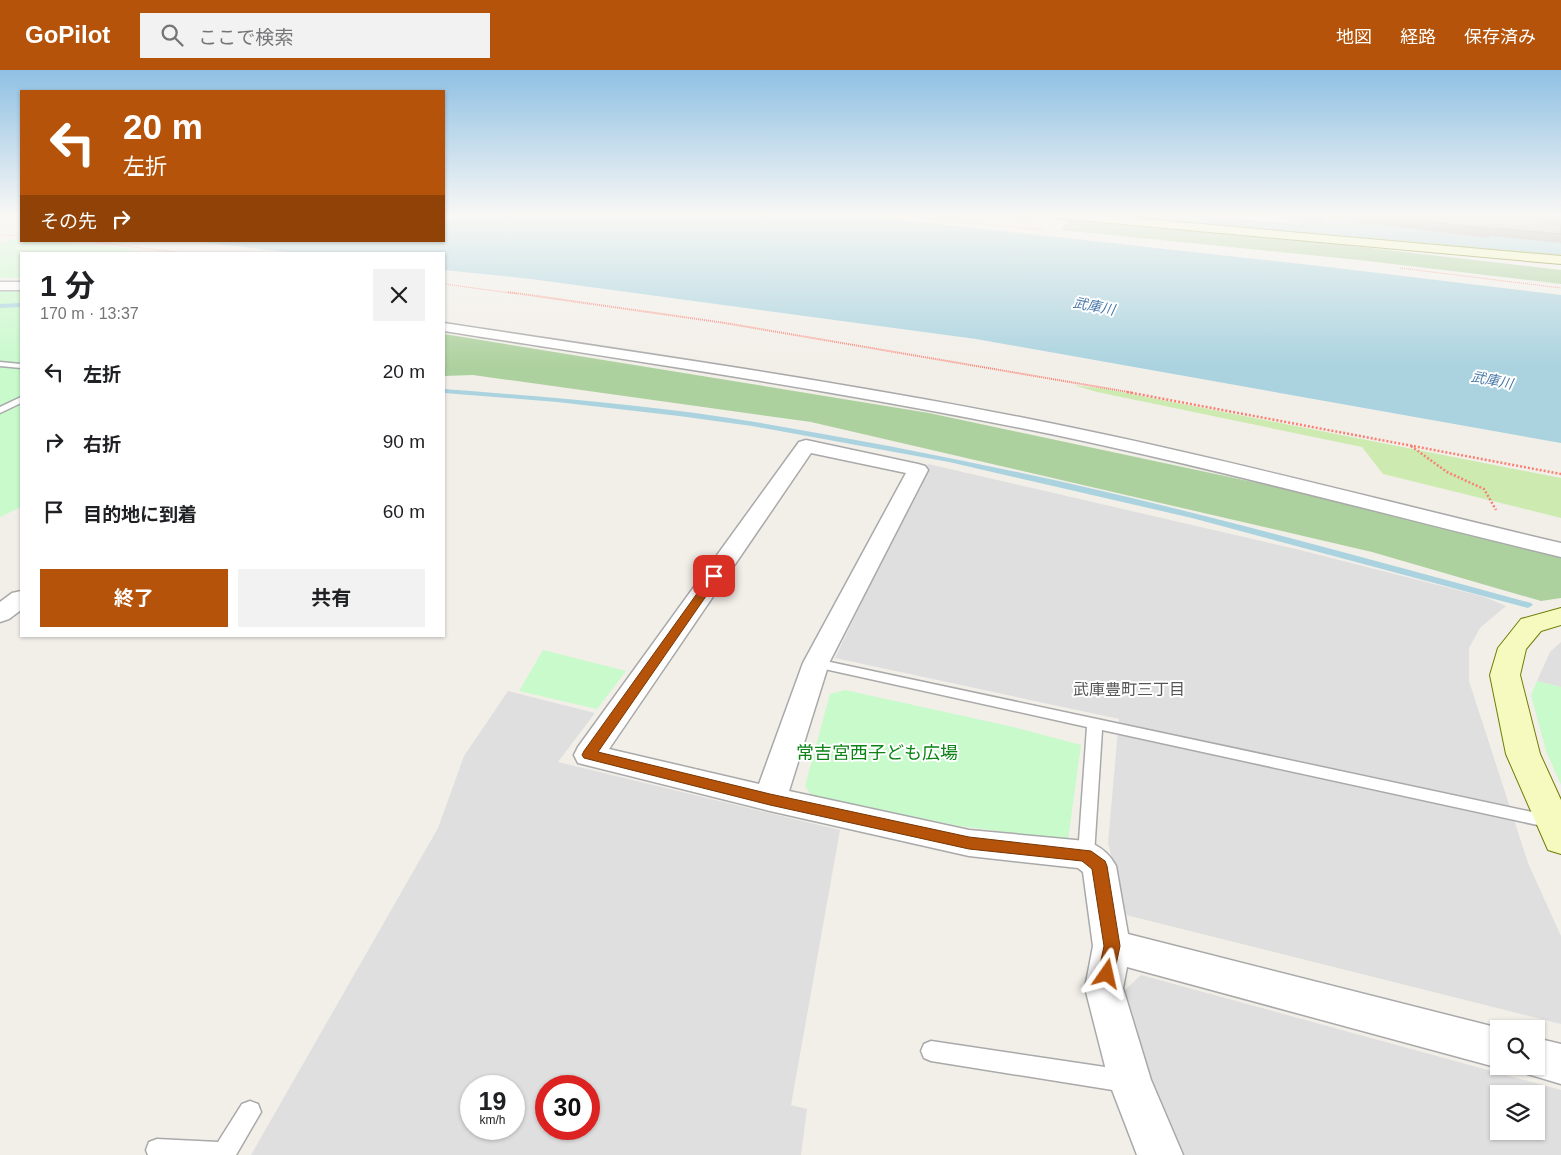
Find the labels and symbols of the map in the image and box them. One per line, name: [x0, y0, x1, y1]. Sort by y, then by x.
water label: 武庫川: [1072, 294, 1118, 318]
water label: 武庫川: [1470, 368, 1516, 392]
pin: [693, 555, 735, 597]
district label: 武庫豊町三丁目: [1073, 681, 1185, 698]
park label: 常吉宮西子ども広場: [796, 743, 958, 763]
position arrow: [1080, 947, 1132, 999]
speed limit sign: 30: [535, 1075, 600, 1140]

